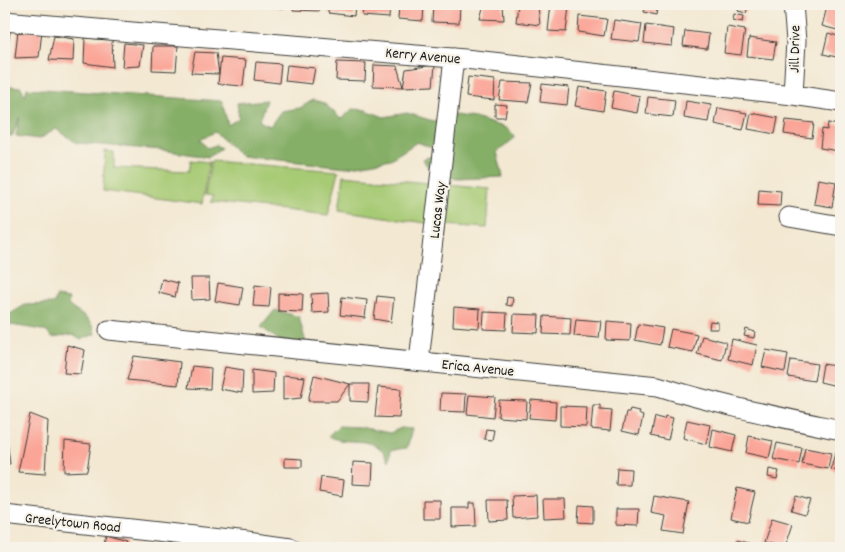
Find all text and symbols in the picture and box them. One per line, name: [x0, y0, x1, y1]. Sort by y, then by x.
street label: Jill Drive: [785, 25, 807, 73]
street label: Kerry Avenue: [384, 43, 462, 71]
street label: Lucas Way: [425, 180, 453, 240]
street label: Erica Avenue: [441, 354, 515, 384]
street label: Greelytown Road: [24, 508, 122, 540]

